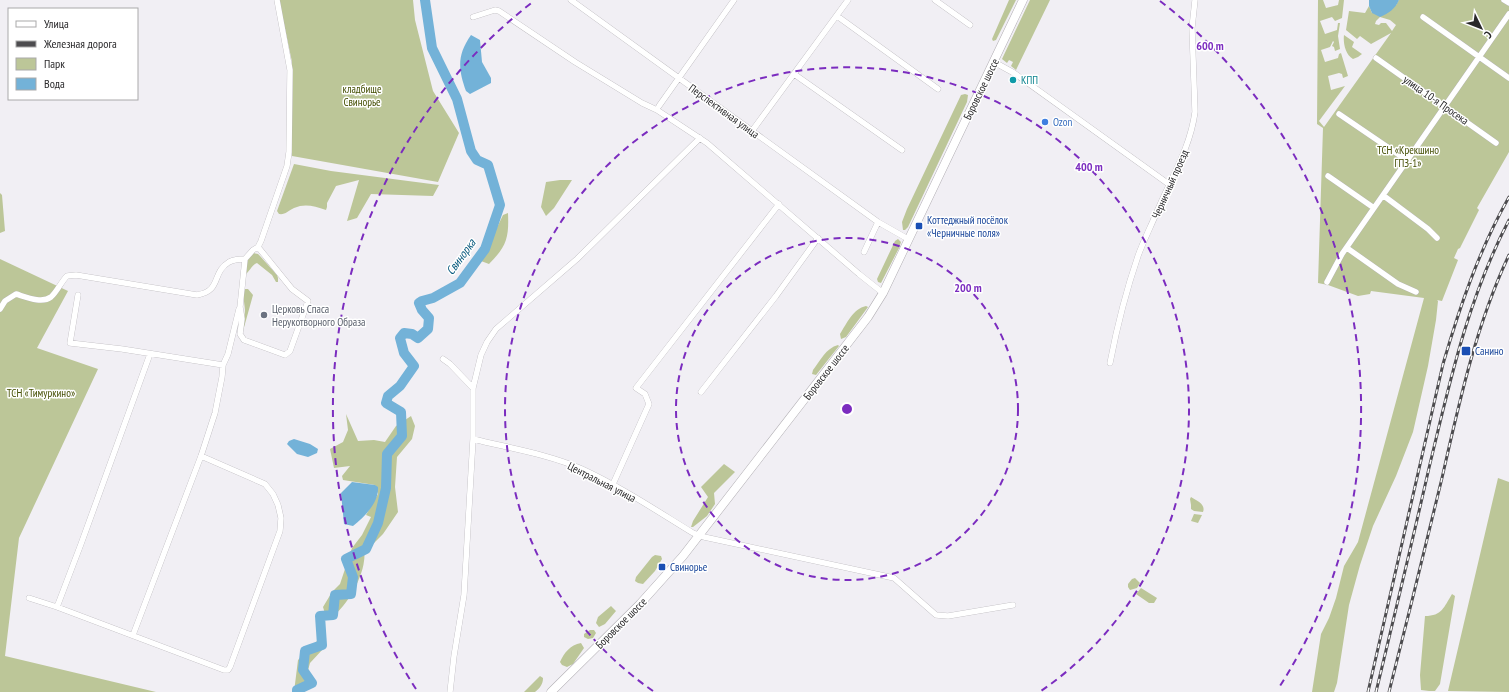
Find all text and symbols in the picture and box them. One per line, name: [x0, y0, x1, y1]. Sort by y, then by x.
legend: [8, 8, 138, 100]
north arrow: [1461, 8, 1501, 48]
text: Улица: [44, 16, 69, 31]
text: С: [1481, 28, 1495, 41]
text: Железная дорога: [43, 36, 117, 51]
text: 600 m: [1196, 38, 1224, 53]
text: Парк: [44, 56, 65, 71]
street label: Боровское шоссе: [960, 56, 1002, 122]
street label: улица 10-я Просека: [1401, 72, 1471, 128]
place label: КПП: [1021, 73, 1038, 87]
marker: КПП: [1008, 75, 1018, 85]
text: Вода: [44, 76, 65, 91]
street label: Перспективная улица: [686, 81, 762, 141]
park label: кладбище Свинорье: [343, 82, 382, 109]
place label: Ozon: [1053, 115, 1072, 129]
marker: Ozon: [1040, 117, 1050, 127]
park label: ТСН «Крекшино ГПЗ-1»: [1377, 143, 1439, 170]
street label: Черничный проезд: [1149, 147, 1192, 221]
text: 400 m: [1075, 159, 1103, 174]
place label: Коттеджный посёлок «Черничные поля»: [927, 213, 1009, 240]
marker: Коттеджный посёлок «Черничные поля»: [914, 221, 924, 231]
water label: Свинорка: [443, 235, 479, 278]
text: 200 m: [954, 280, 982, 295]
place label: Церковь Спаса Нерукотворного Образа: [272, 302, 366, 329]
marker: Церковь Спаса Нерукотворного Образа: [259, 310, 269, 320]
street label: Боровское шоссе: [800, 341, 852, 403]
place label: Санино: [1475, 344, 1504, 358]
marker: Санино: [1460, 345, 1472, 357]
park label: ТСН «Тимуркино»: [7, 386, 75, 400]
centre of rings: [840, 402, 854, 416]
street label: Центральная улица: [565, 459, 639, 505]
place label: Свинорье: [670, 560, 708, 574]
marker: Свинорье: [657, 562, 667, 572]
street label: Боровское шоссе: [592, 594, 650, 652]

